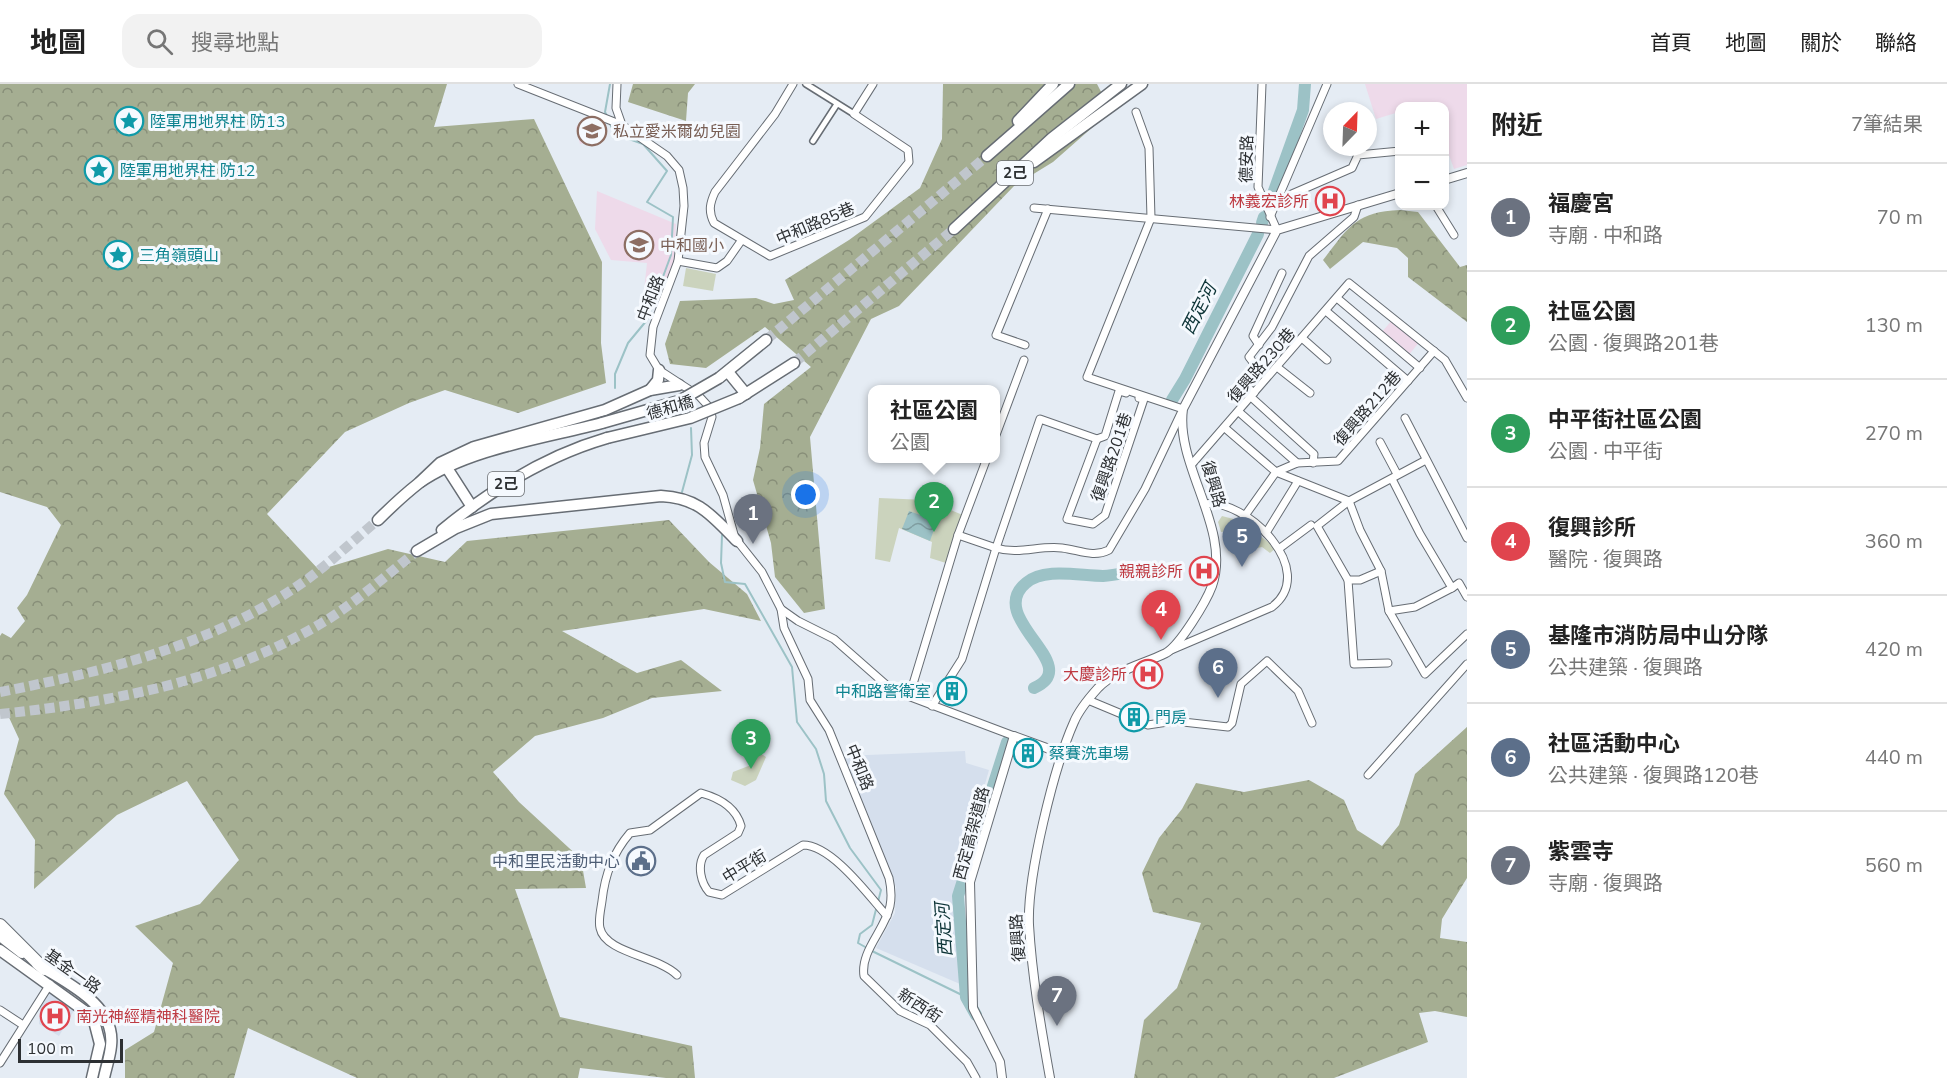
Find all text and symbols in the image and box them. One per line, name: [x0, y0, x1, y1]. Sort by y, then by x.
search box: [122, 14, 542, 68]
text: 地圖: [30, 24, 86, 62]
icon: search: [143, 25, 176, 58]
text: 搜尋地點: [191, 28, 279, 58]
text: 首頁: [1650, 29, 1692, 57]
text: 地圖: [1725, 29, 1767, 57]
text: 關於: [1800, 29, 1842, 57]
text: 聯絡: [1875, 29, 1917, 57]
north arrow: [1323, 102, 1377, 156]
map controls: [1395, 102, 1449, 210]
button: +: [1395, 102, 1449, 156]
place icon: 陸軍用地界柱 防13: [113, 105, 145, 137]
text: 附近: [1491, 108, 1543, 143]
place label: 陸軍用地界柱 防13: [150, 111, 285, 133]
text: 7筆結果: [1851, 111, 1923, 138]
school or university icon: 私立愛米爾幼兒園: [576, 115, 608, 147]
place label: 私立愛米爾幼兒園: [613, 121, 741, 143]
street label: 德安路: [1236, 135, 1258, 183]
place icon: 陸軍用地界柱 防12: [83, 154, 115, 186]
button: −: [1395, 156, 1449, 210]
place label: 陸軍用地界柱 防12: [120, 160, 255, 182]
road number: 2己: [997, 161, 1033, 185]
hospital icon: 林義宏診所: [1314, 185, 1346, 217]
text: 福慶宮: [1548, 189, 1614, 219]
place label: 林義宏診所: [1229, 191, 1309, 213]
street label: 中和路85巷: [773, 198, 858, 250]
text: 1: [1505, 204, 1517, 231]
text: 70 m: [1877, 204, 1923, 231]
text: 寺廟 · 中和路: [1548, 222, 1663, 249]
school or university icon: 中和國小: [623, 229, 655, 261]
place label: 中和國小: [660, 235, 724, 257]
place icon: 三角嶺頭山: [102, 239, 134, 271]
place label: 三角嶺頭山: [139, 245, 219, 267]
street label: 中和路: [632, 272, 670, 325]
water label: 西定河: [1176, 277, 1223, 339]
text: 社區公園: [1548, 297, 1636, 327]
text: 2: [1505, 312, 1517, 339]
text: 130 m: [1865, 312, 1923, 339]
street label: 復興路230巷: [1223, 323, 1301, 408]
text: 公園 · 復興路201巷: [1548, 330, 1719, 357]
street label: 復興路212巷: [1329, 366, 1407, 451]
popup: [868, 385, 1000, 463]
street label: 德和橋: [644, 391, 696, 425]
text: 社區公園: [890, 396, 978, 426]
text: 中平街社區公園: [1548, 405, 1702, 435]
street label: 復興路201巷: [1086, 410, 1137, 505]
text: 3: [1505, 420, 1517, 447]
text: 270 m: [1865, 420, 1923, 447]
text: 公園: [890, 429, 930, 456]
text: 公園 · 中平街: [1548, 438, 1663, 465]
street label: 復興路: [1196, 458, 1230, 510]
road number: 2己: [488, 472, 524, 496]
your location: [791, 480, 820, 509]
pin: 2: [914, 482, 954, 532]
pin: 1: [734, 494, 772, 544]
text: 復興診所: [1548, 513, 1636, 543]
pin: 5: [1222, 518, 1262, 567]
text: 4: [1505, 528, 1517, 555]
text: 360 m: [1865, 528, 1923, 555]
text: 醫院 · 復興路: [1548, 546, 1663, 573]
hospital icon: 親親診所: [1188, 555, 1220, 587]
place label: 親親診所: [1119, 561, 1183, 583]
pin: 4: [1142, 590, 1180, 640]
text: 基隆市消防局中山分隊: [1548, 621, 1768, 651]
text: 5: [1505, 636, 1517, 663]
text: 420 m: [1865, 636, 1923, 663]
pin: 6: [1198, 648, 1238, 698]
text: 公共建築 · 復興路: [1548, 654, 1703, 681]
hospital icon: 大慶診所: [1132, 658, 1164, 690]
place label: 大慶診所: [1063, 664, 1127, 686]
building icon: 中和路警衛室: [936, 675, 968, 707]
place label: 中和路警衛室: [835, 681, 931, 703]
building icon: 門房: [1118, 701, 1150, 733]
place label: 門房: [1155, 707, 1187, 729]
pin: 3: [732, 720, 771, 769]
text: 社區活動中心: [1548, 729, 1680, 759]
building icon: 蔡賽洗車場: [1012, 737, 1044, 769]
street label: 中和路: [840, 741, 878, 794]
place label: 蔡賽洗車場: [1049, 743, 1129, 765]
text: 6: [1505, 744, 1517, 771]
text: 440 m: [1865, 744, 1923, 771]
text: 公共建築 · 復興路120巷: [1548, 762, 1759, 789]
street label: 西定高架道路: [949, 784, 995, 882]
text: 紫雲寺: [1548, 837, 1614, 867]
public building icon: 中和里民活動中心: [625, 845, 657, 877]
street label: 中平街: [718, 845, 771, 889]
place label: 中和里民活動中心: [492, 851, 620, 873]
text: 7: [1505, 852, 1517, 879]
text: 560 m: [1865, 852, 1923, 879]
text: 寺廟 · 復興路: [1548, 870, 1663, 897]
water label: 西定河: [930, 899, 958, 958]
street label: 復興路: [1005, 913, 1031, 963]
street label: 基金一路: [40, 944, 105, 999]
pin: 7: [1038, 976, 1076, 1026]
street label: 新西街: [893, 984, 946, 1028]
hospital icon: 南光神經精神科醫院: [39, 1000, 71, 1032]
place label: 南光神經精神科醫院: [76, 1006, 220, 1028]
scale bar: [18, 1036, 123, 1064]
text: 100 m: [27, 1038, 74, 1060]

